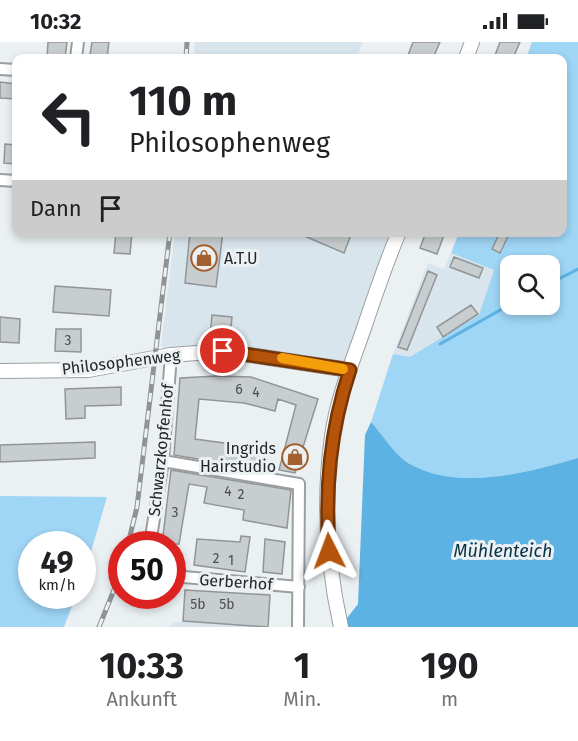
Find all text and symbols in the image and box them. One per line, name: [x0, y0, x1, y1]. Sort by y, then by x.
text: 10:32: [30, 8, 81, 35]
text: 110 m: [129, 76, 237, 126]
icon: left: [30, 78, 108, 156]
text: Philosophenweg: [129, 127, 330, 159]
icon: arrive: [94, 192, 127, 225]
text: Dann: [30, 195, 82, 222]
shop icon: A.T.U: [189, 243, 219, 273]
place label: A.T.U: [224, 249, 258, 268]
map controls: [500, 255, 560, 315]
button: search: [500, 255, 560, 315]
pin: [197, 325, 248, 376]
house number: 3: [65, 332, 72, 349]
icon: arrive: [206, 334, 239, 367]
street label: Philosophenweg: [61, 345, 182, 379]
street label: Schwarzkopfenhof: [145, 381, 178, 517]
house number: 6: [235, 381, 243, 398]
house number: 4: [252, 384, 260, 401]
place label: Ingrids Hairstudio: [200, 439, 276, 476]
shop icon: Ingrids Hairstudio: [280, 442, 310, 472]
house number: 4: [224, 483, 232, 500]
house number: 2: [238, 486, 245, 503]
house number: 3: [172, 504, 179, 521]
position arrow: [297, 519, 361, 583]
speed limit sign: 50: [108, 531, 186, 609]
water label: Mühlenteich: [454, 540, 552, 562]
text: 49: [40, 545, 74, 581]
house number: 2: [213, 550, 220, 567]
house number: 1: [228, 552, 234, 569]
street label: Gerberhof: [199, 570, 275, 594]
text: km/h: [38, 576, 76, 594]
house number: 5b: [190, 596, 206, 613]
house number: 5b: [219, 596, 235, 613]
text: 10:33: [99, 644, 184, 688]
text: 1: [294, 644, 311, 688]
text: 190: [421, 644, 479, 688]
text: Ankunft: [106, 687, 177, 711]
text: Min.: [283, 687, 321, 711]
text: m: [441, 687, 458, 711]

